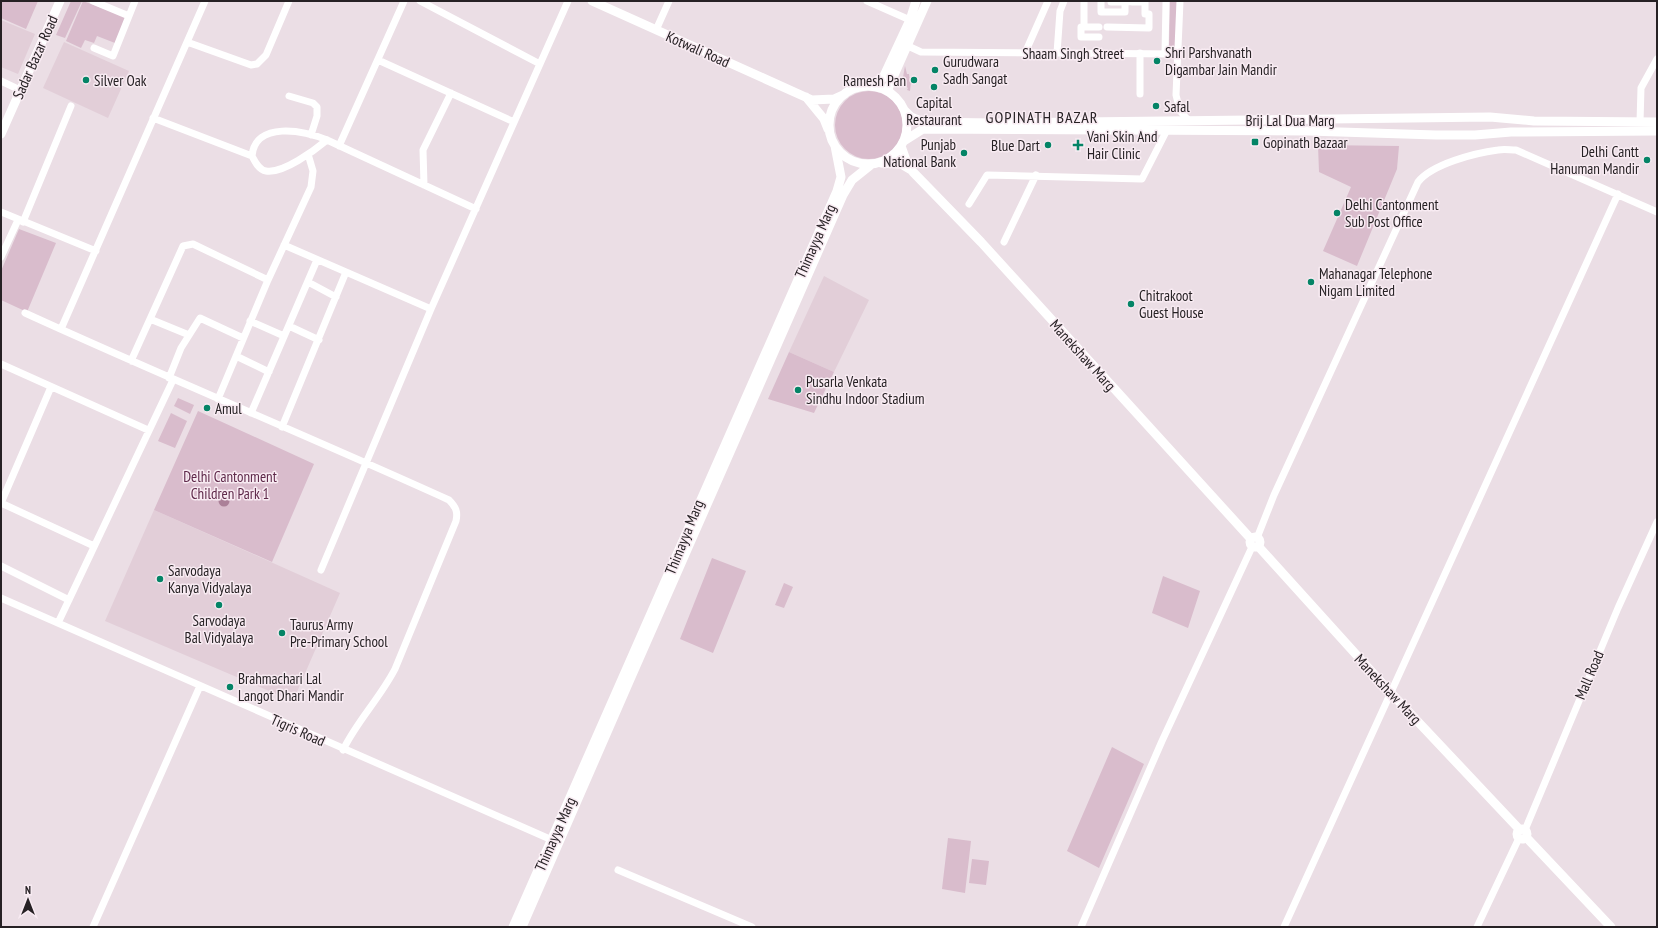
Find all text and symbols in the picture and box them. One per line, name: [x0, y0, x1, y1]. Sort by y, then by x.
street label: Sadar Bazar Road: [8, 12, 62, 102]
street label: Kotwali Road: [663, 27, 733, 71]
place label: Shri Parshvanath Digambar Jain Mandir: [1165, 43, 1278, 79]
street label: Shaam Singh Street: [1022, 44, 1124, 63]
place label: Gurudwara Sadh Sangat: [943, 52, 1007, 88]
marker: Shri Parshvanath Digambar Jain Mandir: [1152, 56, 1162, 66]
marker: Gurudwara Sadh Sangat: [930, 65, 940, 75]
place label: Silver Oak: [94, 71, 147, 90]
place label: Ramesh Pan: [843, 71, 906, 90]
marker: Silver Oak: [81, 75, 91, 85]
marker: Ramesh Pan: [909, 75, 919, 85]
marker: Capital Restaurant: [929, 82, 939, 92]
place label: Capital Restaurant: [906, 93, 962, 129]
place label: Safal: [1164, 97, 1190, 116]
marker: Safal: [1151, 101, 1161, 111]
district label: GOPINATH BAZAR: [986, 107, 1098, 127]
street label: Brij Lal Dua Marg: [1245, 111, 1335, 130]
place label: Vani Skin And Hair Clinic: [1086, 127, 1157, 163]
place label: Gopinath Bazaar: [1263, 133, 1349, 152]
place label: Punjab National Bank: [883, 135, 956, 171]
place label: Blue Dart: [991, 136, 1040, 155]
marker: Gopinath Bazaar: [1250, 137, 1260, 147]
marker: Vani Skin And Hair Clinic: [1072, 139, 1084, 151]
marker: Blue Dart: [1043, 140, 1053, 150]
place label: Delhi Cantt Hanuman Mandir: [1550, 142, 1640, 178]
marker: Punjab National Bank: [959, 148, 969, 158]
marker: Delhi Cantt Hanuman Mandir: [1642, 155, 1652, 165]
place label: Delhi Cantonment Sub Post Office: [1345, 195, 1439, 231]
street label: Thimayya Marg: [790, 201, 840, 281]
marker: Delhi Cantonment Sub Post Office: [1332, 208, 1342, 218]
place label: Mahanagar Telephone Nigam Limited: [1319, 264, 1433, 300]
marker: Mahanagar Telephone Nigam Limited: [1306, 277, 1316, 287]
place label: Chitrakoot Guest House: [1139, 286, 1204, 322]
marker: Chitrakoot Guest House: [1126, 299, 1136, 309]
street label: Manekshaw Marg: [1046, 315, 1120, 395]
place label: Pusarla Venkata Sindhu Indoor Stadium: [806, 372, 924, 408]
marker: Pusarla Venkata Sindhu Indoor Stadium: [793, 385, 803, 395]
place label: Amul: [215, 399, 242, 418]
marker: Amul: [202, 403, 212, 413]
park label: Delhi Cantonment Children Park 1: [183, 467, 277, 503]
street label: Thimayya Marg: [660, 497, 708, 577]
place label: Sarvodaya Kanya Vidyalaya: [168, 561, 252, 597]
marker: Sarvodaya Kanya Vidyalaya: [155, 574, 165, 584]
marker: Sarvodaya Bal Vidyalaya: [214, 600, 224, 610]
place label: Sarvodaya Bal Vidyalaya: [185, 611, 253, 647]
place label: Taurus Army Pre-Primary School: [290, 615, 388, 651]
marker: Taurus Army Pre-Primary School: [277, 628, 287, 638]
street label: Mall Road: [1570, 648, 1608, 702]
street label: Manekshaw Marg: [1350, 650, 1426, 728]
place label: Brahmachari Lal Langot Dhari Mandir: [238, 669, 345, 705]
marker: Brahmachari Lal Langot Dhari Mandir: [225, 682, 235, 692]
street label: Tigris Road: [268, 710, 328, 750]
street label: Thimayya Marg: [530, 794, 580, 874]
north arrow: [8, 880, 48, 920]
text: N: [25, 883, 31, 897]

